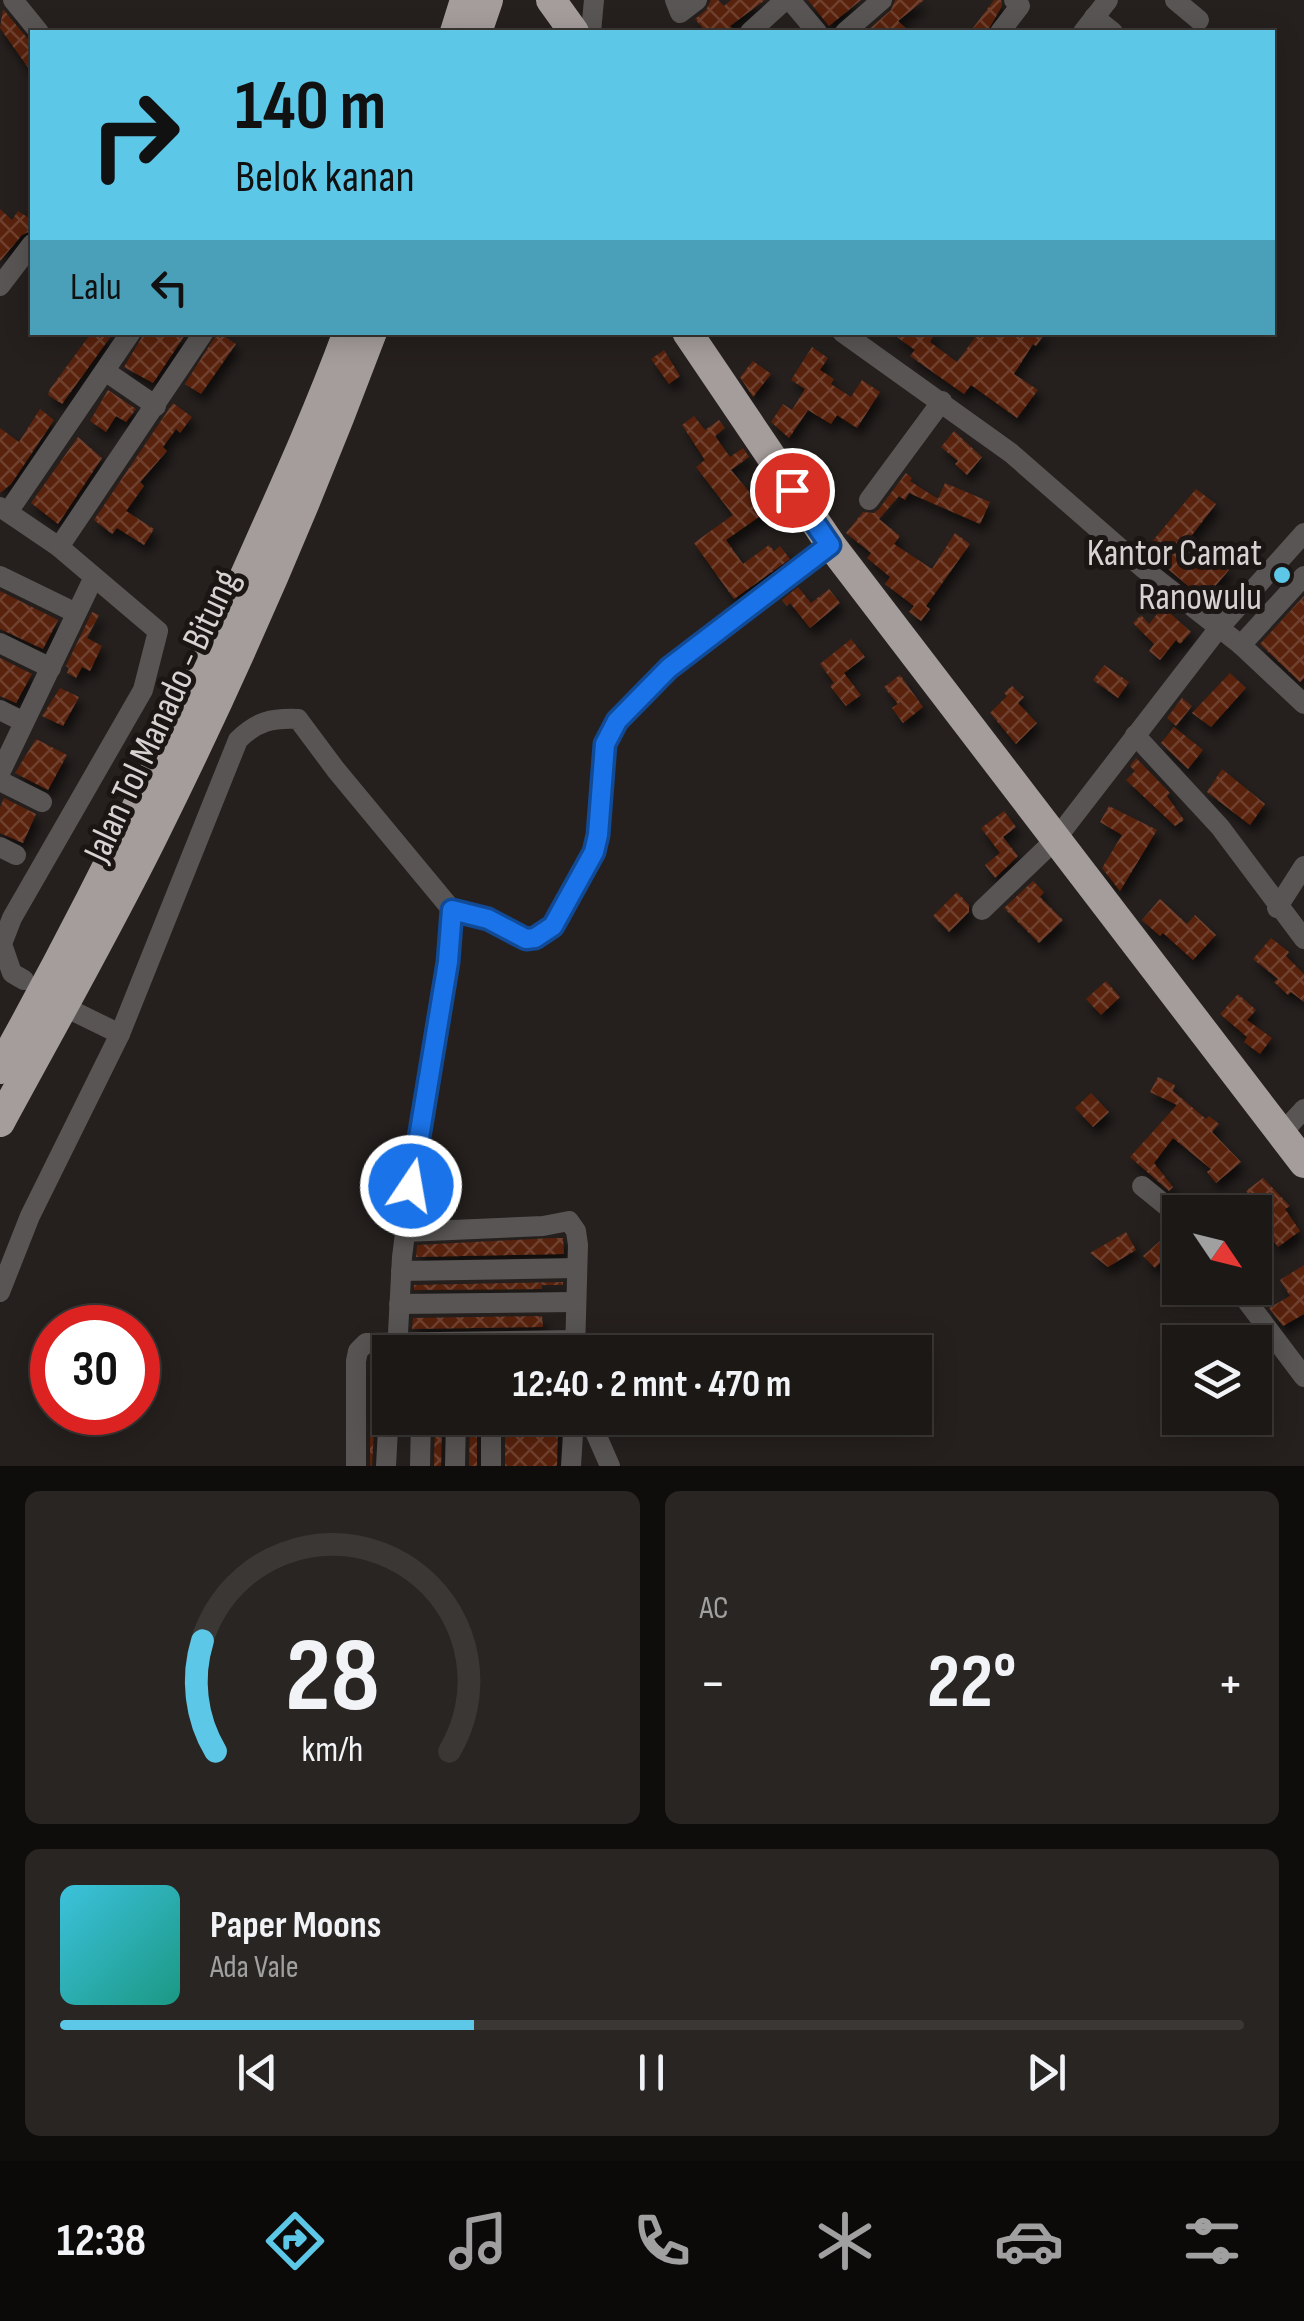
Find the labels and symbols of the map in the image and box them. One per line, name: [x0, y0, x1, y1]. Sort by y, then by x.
pin: [750, 448, 835, 533]
place label: Kantor Camat Ranowulu: [1087, 531, 1262, 620]
street label: Jalan Tol Manado - Bitung: [74, 563, 249, 870]
marker: Kantor Camat Ranowulu: [1271, 564, 1293, 586]
position arrow: [359, 1134, 463, 1238]
north arrow: [1162, 1195, 1272, 1305]
speed limit sign: 30: [30, 1305, 160, 1435]

